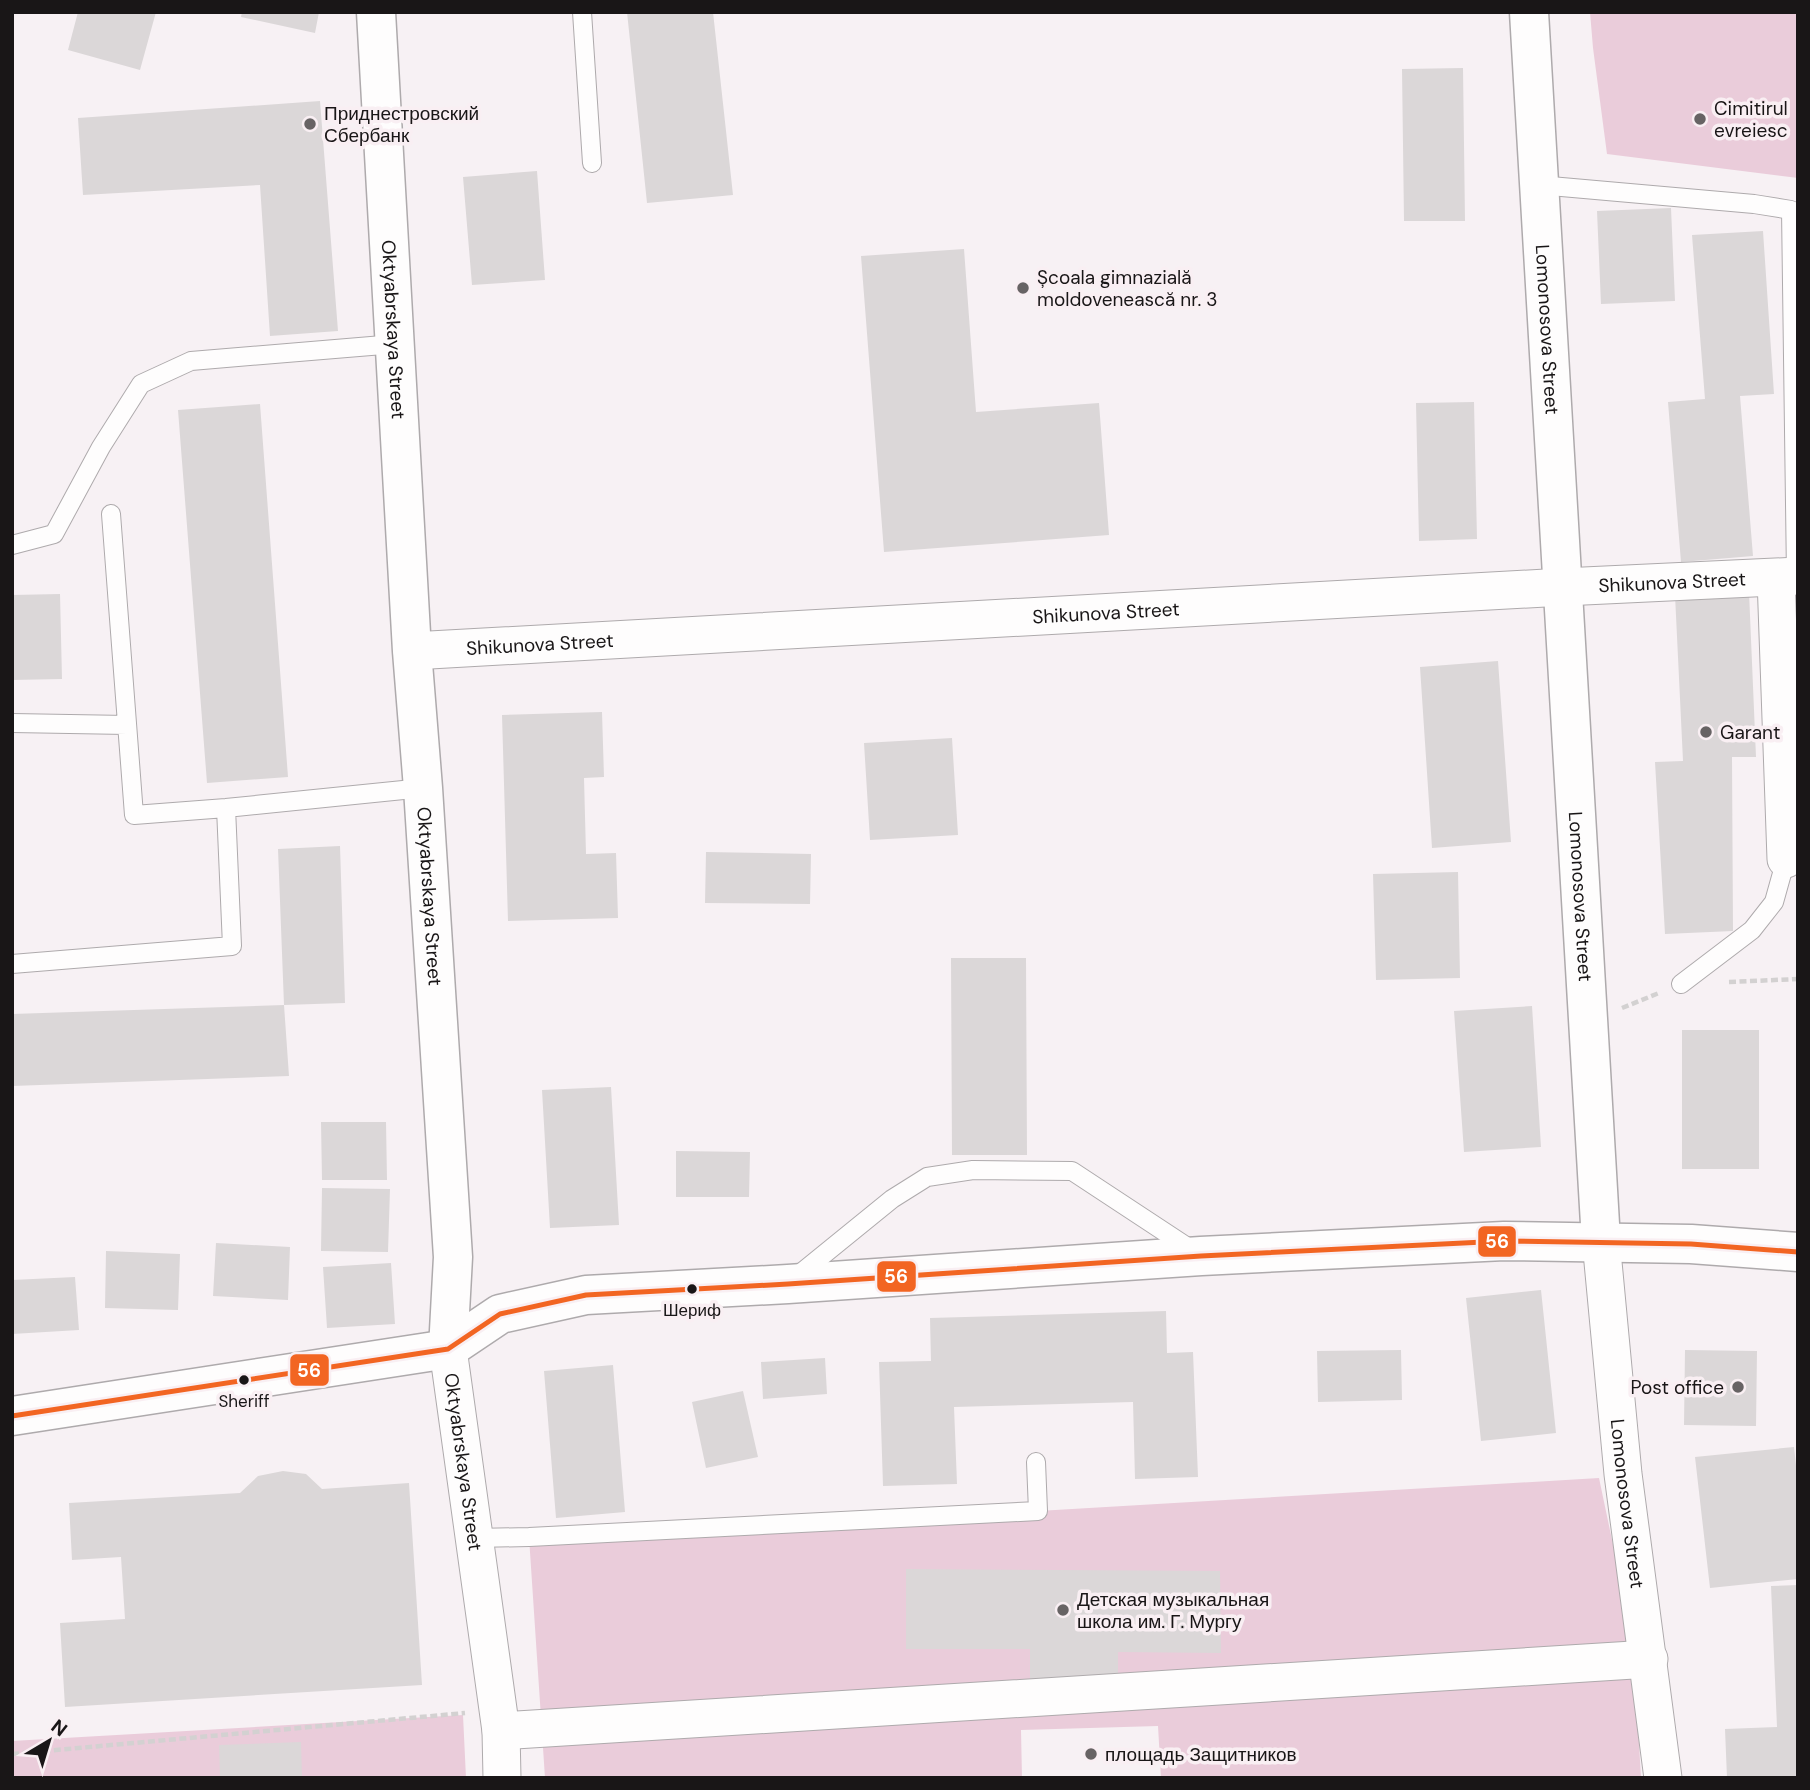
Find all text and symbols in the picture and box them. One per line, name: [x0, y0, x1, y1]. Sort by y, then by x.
place label: Cimitirul evreiesc: [1714, 96, 1788, 143]
place label: Приднестровский Сбербанк: [324, 101, 479, 148]
marker: Cimitirul evreiesc: [1692, 111, 1708, 127]
marker: Приднестровский Сбербанк: [302, 116, 318, 132]
street label: Oktyabrskaya Street: [376, 239, 411, 420]
street label: Lomonosova Street: [1530, 244, 1565, 415]
place label: Școala gimnazială moldovenească nr. 3: [1037, 265, 1218, 312]
marker: Școala gimnazială moldovenească nr. 3: [1015, 280, 1031, 296]
street label: Shikunova Street: [1598, 566, 1746, 598]
street label: Shikunova Street: [1032, 596, 1180, 629]
street label: Shikunova Street: [465, 628, 614, 661]
place label: Garant: [1720, 720, 1780, 745]
marker: Garant: [1698, 724, 1714, 740]
street label: Oktyabrskaya Street: [411, 806, 448, 987]
street label: Lomonosova Street: [1563, 811, 1598, 982]
line badge: 56: [1477, 1225, 1517, 1258]
text: 56: [1485, 1229, 1509, 1254]
line badge: 56: [876, 1260, 917, 1293]
text: 56: [884, 1264, 908, 1289]
marker: Шериф: [685, 1282, 699, 1296]
place label: Шериф: [663, 1299, 721, 1321]
line badge: 56: [289, 1353, 330, 1387]
text: 56: [297, 1358, 321, 1383]
street label: Oktyabrskaya Street: [438, 1371, 488, 1553]
marker: Sheriff: [237, 1373, 251, 1387]
place label: Post office: [1631, 1375, 1724, 1400]
marker: Post office: [1730, 1379, 1746, 1395]
place label: Sheriff: [218, 1390, 270, 1412]
street label: Lomonosova Street: [1605, 1418, 1650, 1590]
place label: Детская музыкальная школа им. Г. Мургу: [1077, 1587, 1269, 1634]
marker: Детская музыкальная школа им. Г. Мургу: [1055, 1602, 1071, 1618]
north arrow: [14, 1706, 84, 1776]
text: N: [46, 1714, 72, 1742]
place label: площадь Защитников: [1105, 1742, 1297, 1767]
marker: площадь Защитников: [1083, 1746, 1099, 1762]

